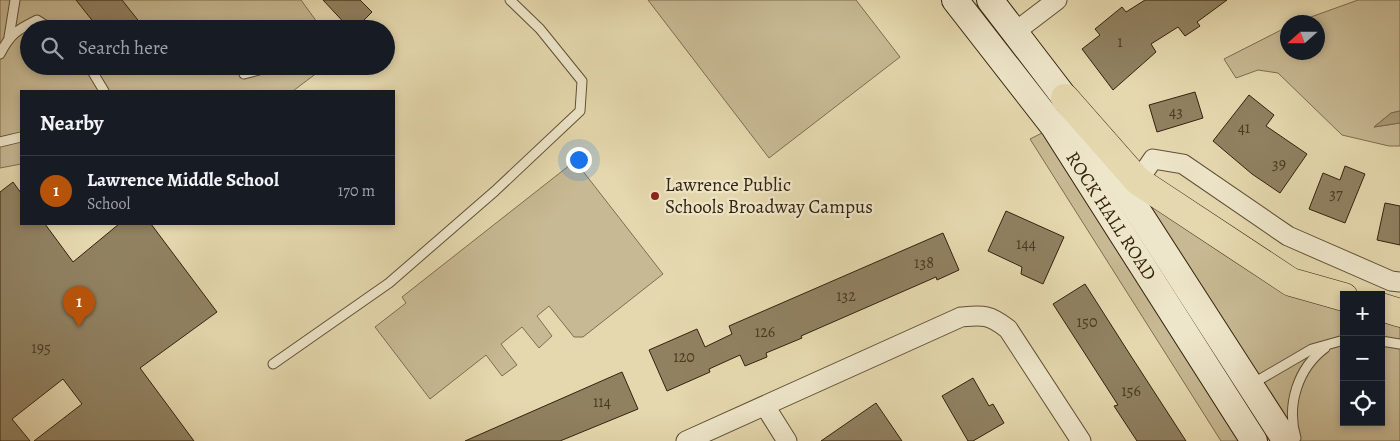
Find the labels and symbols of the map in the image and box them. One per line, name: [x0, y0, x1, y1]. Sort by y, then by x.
north arrow: [1280, 15, 1325, 60]
house number: 1: [1117, 31, 1123, 53]
house number: 43: [1169, 101, 1183, 123]
house number: 41: [1238, 117, 1251, 139]
street label: ROCK HALL ROAD: [1060, 146, 1162, 286]
your location: [566, 147, 592, 173]
house number: 39: [1272, 153, 1286, 175]
place label: Lawrence Public Schools Broadway Campus: [665, 172, 873, 220]
house number: 37: [1329, 183, 1343, 205]
marker: Lawrence Public Schools Broadway Campus: [649, 190, 661, 202]
house number: 144: [1016, 233, 1036, 255]
house number: 138: [914, 252, 934, 274]
house number: 132: [836, 285, 856, 307]
pin: 1: [63, 286, 95, 327]
house number: 150: [1077, 311, 1097, 333]
house number: 126: [755, 321, 775, 343]
house number: 195: [31, 337, 51, 359]
house number: 120: [673, 346, 695, 368]
house number: 156: [1121, 380, 1141, 402]
house number: 114: [593, 391, 611, 413]

